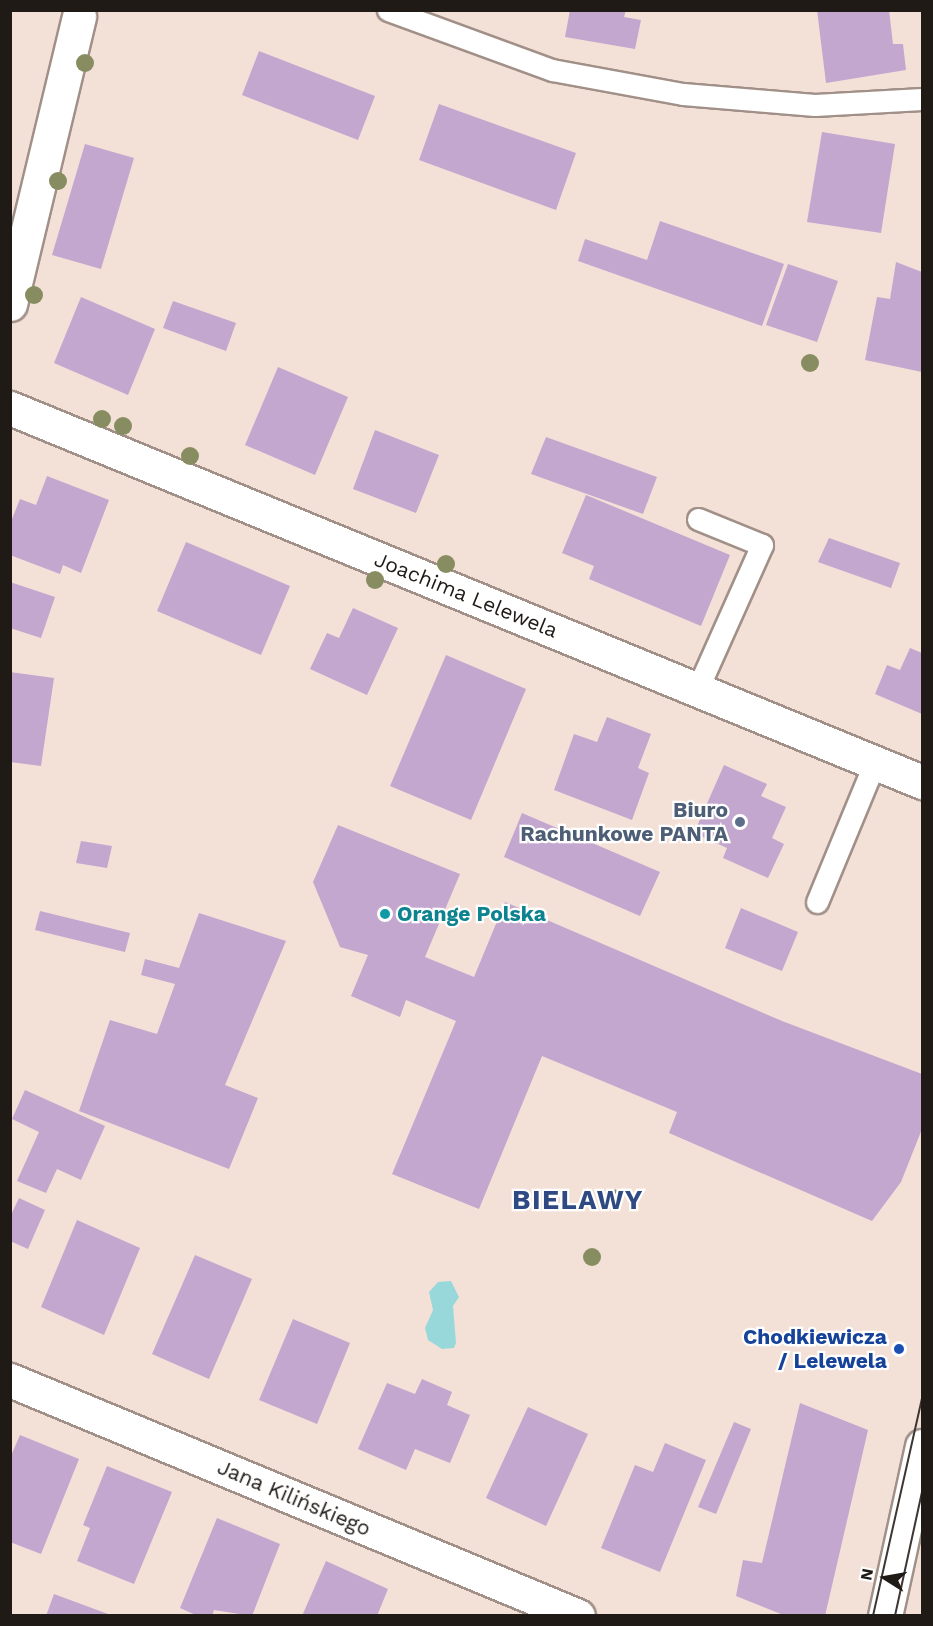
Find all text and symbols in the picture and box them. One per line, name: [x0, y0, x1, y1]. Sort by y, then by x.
street label: Joachima Lelewela: [370, 547, 562, 643]
place label: Biuro Rachunkowe PANTA: [520, 797, 728, 847]
marker: Biuro Rachunkowe PANTA: [733, 815, 747, 829]
place label: Orange Polska: [397, 901, 546, 927]
marker: Orange Polska: [378, 907, 392, 921]
district label: BIELAWY: [512, 1185, 644, 1217]
place label: Chodkiewicza / Lelewela: [743, 1324, 887, 1374]
marker: Chodkiewicza / Lelewela: [892, 1342, 906, 1356]
street label: Jana Kilińskiego: [213, 1454, 375, 1542]
north arrow: [855, 1548, 915, 1608]
text: N: [856, 1567, 877, 1582]

